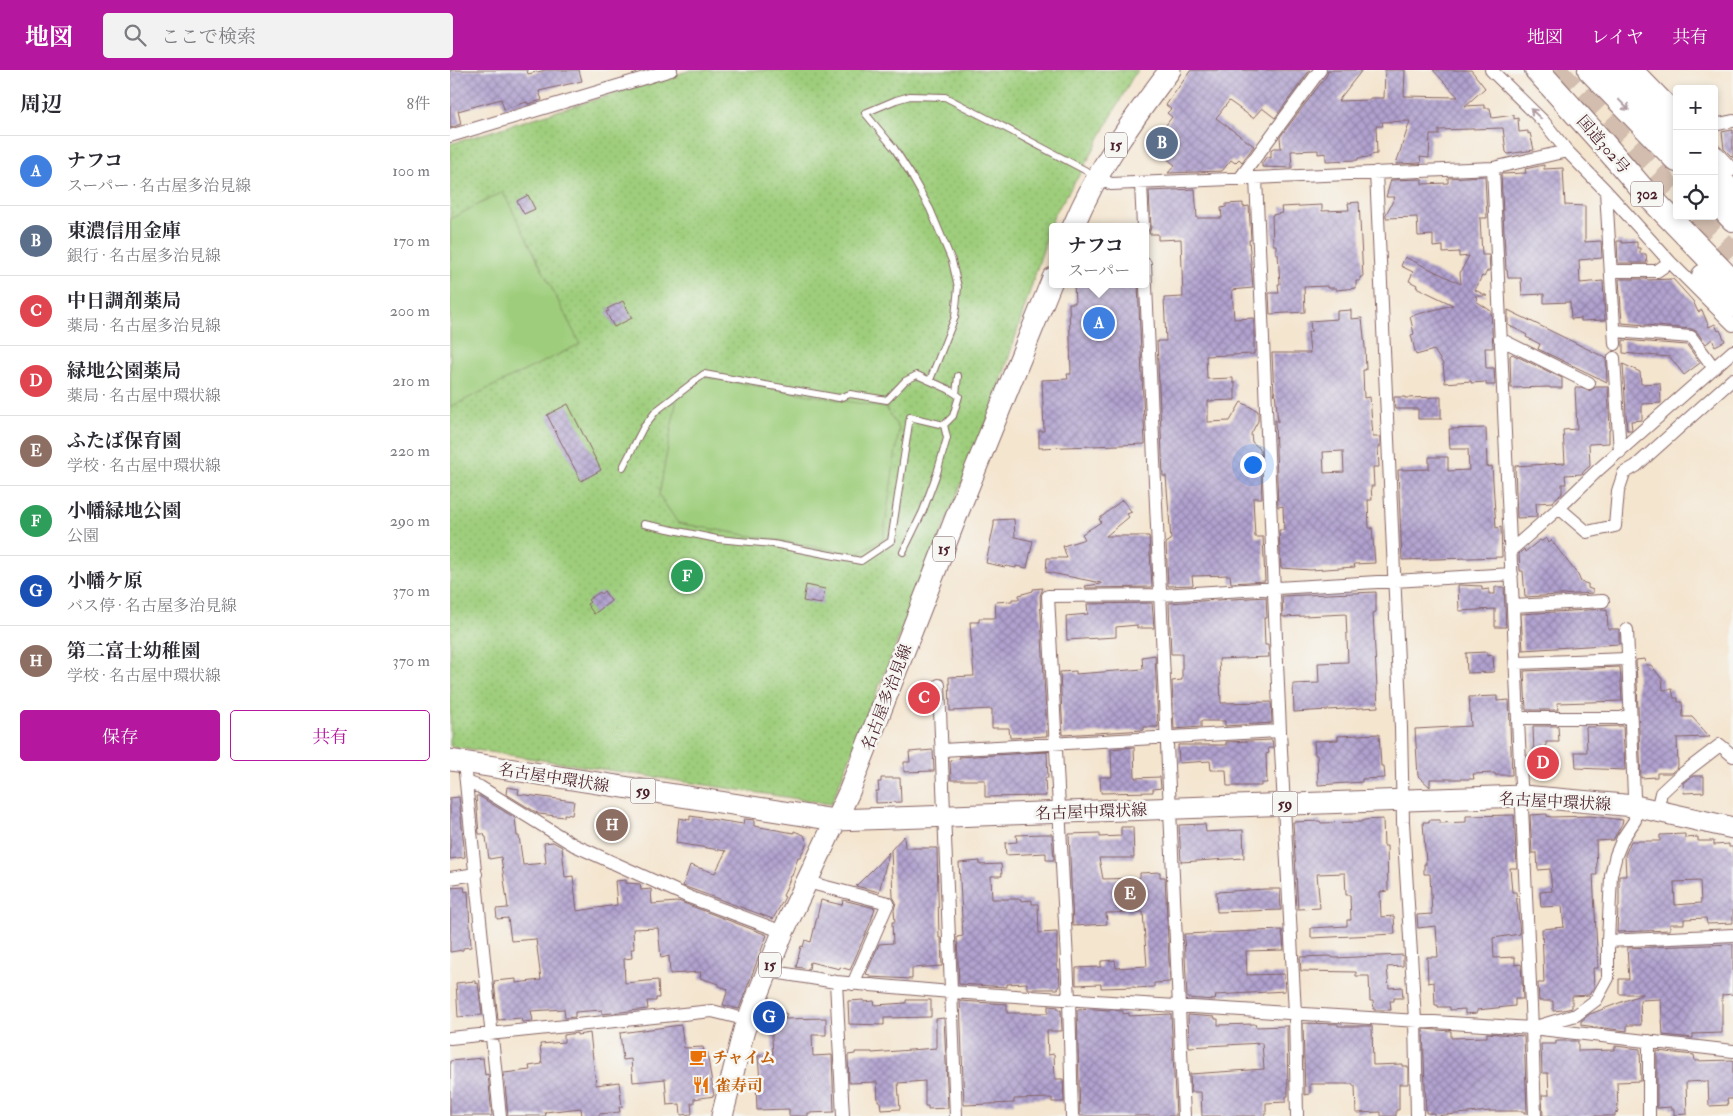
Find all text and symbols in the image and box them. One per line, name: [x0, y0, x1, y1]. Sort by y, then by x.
search box: [103, 13, 453, 58]
icon: search: [121, 21, 149, 49]
text: 地図: [25, 22, 73, 53]
text: ここで検索: [161, 25, 256, 49]
text: 地図: [1527, 26, 1563, 49]
text: レイヤ: [1591, 26, 1644, 49]
text: 共有: [1672, 26, 1708, 49]
map controls: [1673, 85, 1718, 220]
button: +: [1673, 85, 1718, 130]
text: 周辺: [20, 91, 62, 118]
text: 8件: [406, 94, 430, 114]
one-way arrow: [1618, 99, 1630, 112]
one-way arrow: [1529, 108, 1542, 120]
street label: 国道302号: [1573, 112, 1634, 178]
pin: B: [1146, 124, 1178, 162]
button: −: [1673, 130, 1718, 175]
road number: 15: [1105, 132, 1127, 158]
text: ナフコ: [67, 149, 123, 173]
text: A: [31, 161, 41, 181]
text: 100 m: [392, 161, 430, 181]
button: locate: [1673, 175, 1718, 220]
text: スーパー · 名古屋多治見線: [67, 176, 251, 196]
road number: 302: [1631, 182, 1663, 206]
text: 東濃信用金庫: [67, 219, 181, 243]
popup: [1049, 223, 1149, 288]
text: B: [31, 231, 41, 251]
text: 170 m: [393, 231, 430, 251]
text: ナフコ: [1068, 234, 1124, 258]
text: 銀行 · 名古屋多治見線: [67, 246, 221, 266]
text: スーパー: [1068, 261, 1130, 281]
text: 中日調剤薬局: [67, 289, 181, 313]
text: C: [30, 301, 42, 321]
text: 200 m: [390, 301, 430, 321]
pin: A: [1083, 304, 1115, 342]
text: 薬局 · 名古屋多治見線: [67, 316, 221, 336]
text: 緑地公園薬局: [67, 359, 181, 383]
text: D: [29, 371, 43, 391]
text: 210 m: [392, 371, 430, 391]
text: 薬局 · 名古屋中環状線: [67, 386, 221, 406]
text: ふたば保育園: [67, 429, 181, 453]
text: E: [30, 441, 42, 461]
text: 220 m: [390, 441, 430, 461]
your location: [1240, 452, 1266, 478]
text: 学校 · 名古屋中環状線: [67, 456, 221, 476]
text: 小幡緑地公園: [67, 499, 181, 523]
text: F: [31, 511, 41, 531]
text: 290 m: [390, 511, 430, 531]
text: 公園: [67, 526, 99, 546]
road number: 15: [933, 536, 955, 562]
pin: F: [671, 557, 703, 595]
text: 小幡ケ原: [67, 569, 143, 593]
text: G: [29, 581, 43, 601]
text: 370 m: [393, 581, 430, 601]
text: バス停 · 名古屋多治見線: [67, 596, 237, 616]
text: 第二富士幼稚園: [67, 639, 200, 663]
street label: 名古屋多治見線: [858, 641, 916, 753]
text: H: [29, 651, 43, 671]
text: 370 m: [393, 651, 430, 671]
text: 学校 · 名古屋中環状線: [67, 666, 221, 686]
pin: C: [908, 679, 940, 717]
button: 保存: [20, 710, 220, 761]
button: 共有: [230, 710, 430, 761]
pin: D: [1527, 744, 1559, 782]
street label: 名古屋中環状線: [497, 759, 611, 797]
road number: 59: [630, 778, 656, 804]
street label: 名古屋中環状線: [1498, 789, 1611, 815]
road number: 59: [1272, 792, 1298, 816]
street label: 名古屋中環状線: [1035, 800, 1147, 824]
pin: H: [596, 806, 628, 844]
pin: E: [1114, 875, 1146, 913]
road number: 15: [759, 952, 781, 978]
pin: G: [753, 998, 785, 1036]
cafe icon: チャイム: [688, 1047, 708, 1067]
place label: チャイム: [712, 1048, 776, 1068]
restaurant icon: 雀寿司: [691, 1075, 711, 1095]
place label: 雀寿司: [715, 1076, 763, 1096]

